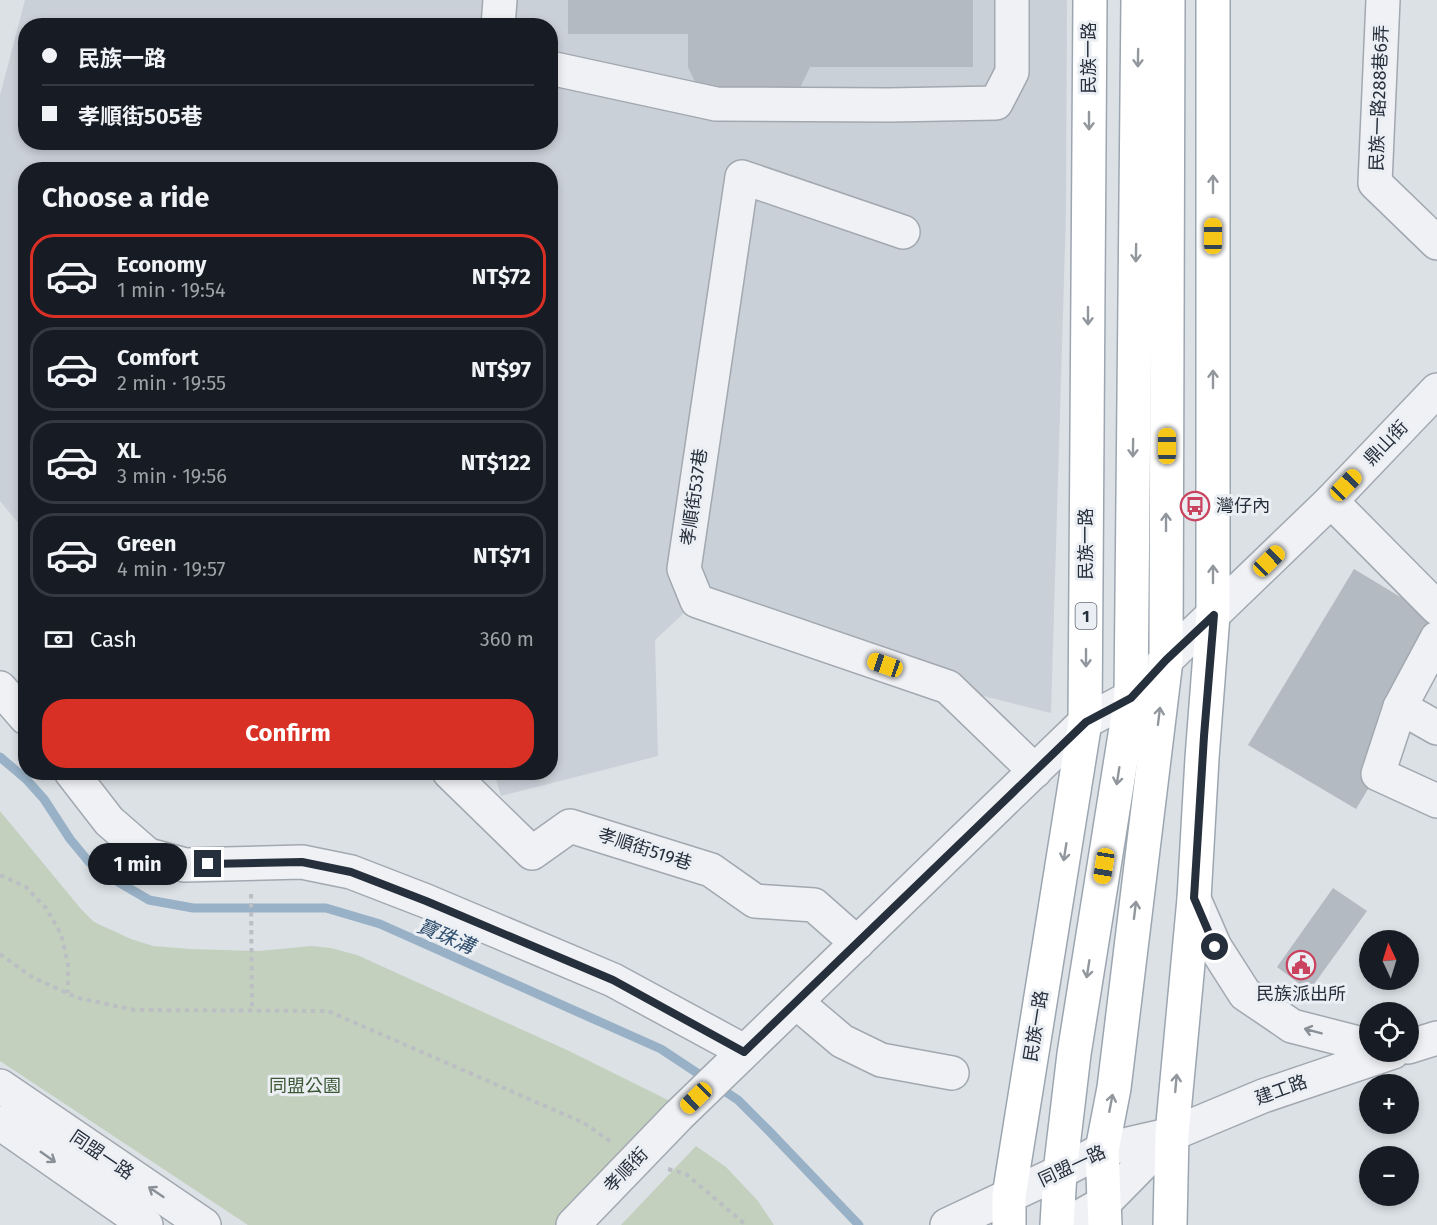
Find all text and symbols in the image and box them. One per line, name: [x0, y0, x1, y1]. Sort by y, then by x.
street label: 民族一路: [1078, 22, 1100, 94]
street label: 民族一路288巷6弄: [1365, 24, 1393, 172]
text: 民族一路: [78, 45, 166, 72]
one-way arrow: [1132, 48, 1144, 68]
text: 孝順街505巷: [78, 103, 202, 130]
one-way arrow: [1083, 111, 1095, 131]
one-way arrow: [1207, 175, 1219, 195]
text: Choose a ride: [42, 182, 209, 214]
car: [1204, 218, 1222, 254]
one-way arrow: [1130, 243, 1141, 263]
icon: car: [45, 249, 99, 303]
text: Economy: [117, 251, 206, 278]
text: NT$72: [472, 263, 531, 290]
text: 1 min · 19:54: [117, 278, 226, 302]
one-way arrow: [1082, 306, 1094, 326]
icon: car: [45, 342, 99, 396]
text: Comfort: [117, 344, 198, 371]
text: NT$97: [471, 356, 531, 383]
one-way arrow: [1207, 370, 1219, 390]
text: 2 min · 19:55: [117, 371, 226, 395]
street label: 鼎山街: [1359, 416, 1413, 470]
car: [1158, 428, 1176, 464]
icon: car: [45, 435, 99, 489]
text: XL: [117, 437, 141, 464]
one-way arrow: [1128, 438, 1139, 458]
street label: 孝順街537巷: [676, 447, 712, 547]
text: NT$122: [461, 449, 531, 476]
text: 3 min · 19:56: [117, 464, 227, 488]
car: [1327, 466, 1365, 504]
bus stop icon: 灣仔內: [1179, 490, 1211, 522]
place label: 灣仔內: [1216, 495, 1270, 517]
street label: 民族一路: [1075, 508, 1097, 580]
one-way arrow: [1160, 512, 1172, 532]
icon: car: [45, 528, 99, 582]
text: Green: [117, 530, 176, 557]
text: NT$71: [473, 542, 531, 569]
car: [1250, 542, 1288, 580]
text: 4 min · 19:57: [117, 557, 225, 581]
one-way arrow: [1207, 565, 1219, 585]
road number: 1: [1076, 603, 1096, 629]
icon: cash: [42, 623, 75, 656]
text: Cash: [90, 626, 137, 653]
text: 360 m: [480, 627, 534, 651]
one-way arrow: [1080, 648, 1092, 668]
car: [865, 651, 905, 679]
button: Confirm: [42, 699, 534, 768]
one-way arrow: [1154, 707, 1165, 727]
one-way arrow: [1113, 766, 1124, 785]
street label: 孝順街519巷: [595, 823, 695, 875]
one-way arrow: [1059, 841, 1070, 861]
callout: 1 min: [88, 843, 187, 885]
car: [1092, 847, 1116, 885]
route end: [194, 850, 221, 877]
text: 1 min: [113, 852, 162, 876]
one-way arrow: [1130, 900, 1141, 920]
water label: 寶珠溝: [414, 913, 481, 960]
north arrow: [1359, 930, 1419, 990]
map controls: [1359, 930, 1419, 1206]
route start: [1201, 933, 1228, 960]
public building icon: 民族派出所: [1285, 949, 1317, 981]
one-way arrow: [1082, 958, 1093, 978]
place label: 民族派出所: [1256, 983, 1346, 1005]
street label: 民族一路: [1020, 989, 1052, 1063]
button: locate: [1359, 1002, 1419, 1062]
one-way arrow: [1304, 1025, 1323, 1036]
street label: 建工路: [1252, 1070, 1310, 1110]
one-way arrow: [1171, 1073, 1182, 1093]
button: +: [1359, 1074, 1419, 1134]
park label: 同盟公園: [269, 1075, 341, 1097]
car: [677, 1079, 715, 1117]
one-way arrow: [1106, 1094, 1117, 1114]
street label: 同盟一路: [66, 1126, 138, 1184]
street label: 同盟一路: [1035, 1141, 1109, 1191]
street label: 孝順街: [599, 1143, 653, 1197]
button: −: [1359, 1146, 1419, 1206]
one-way arrow: [39, 1151, 56, 1163]
one-way arrow: [148, 1186, 165, 1198]

